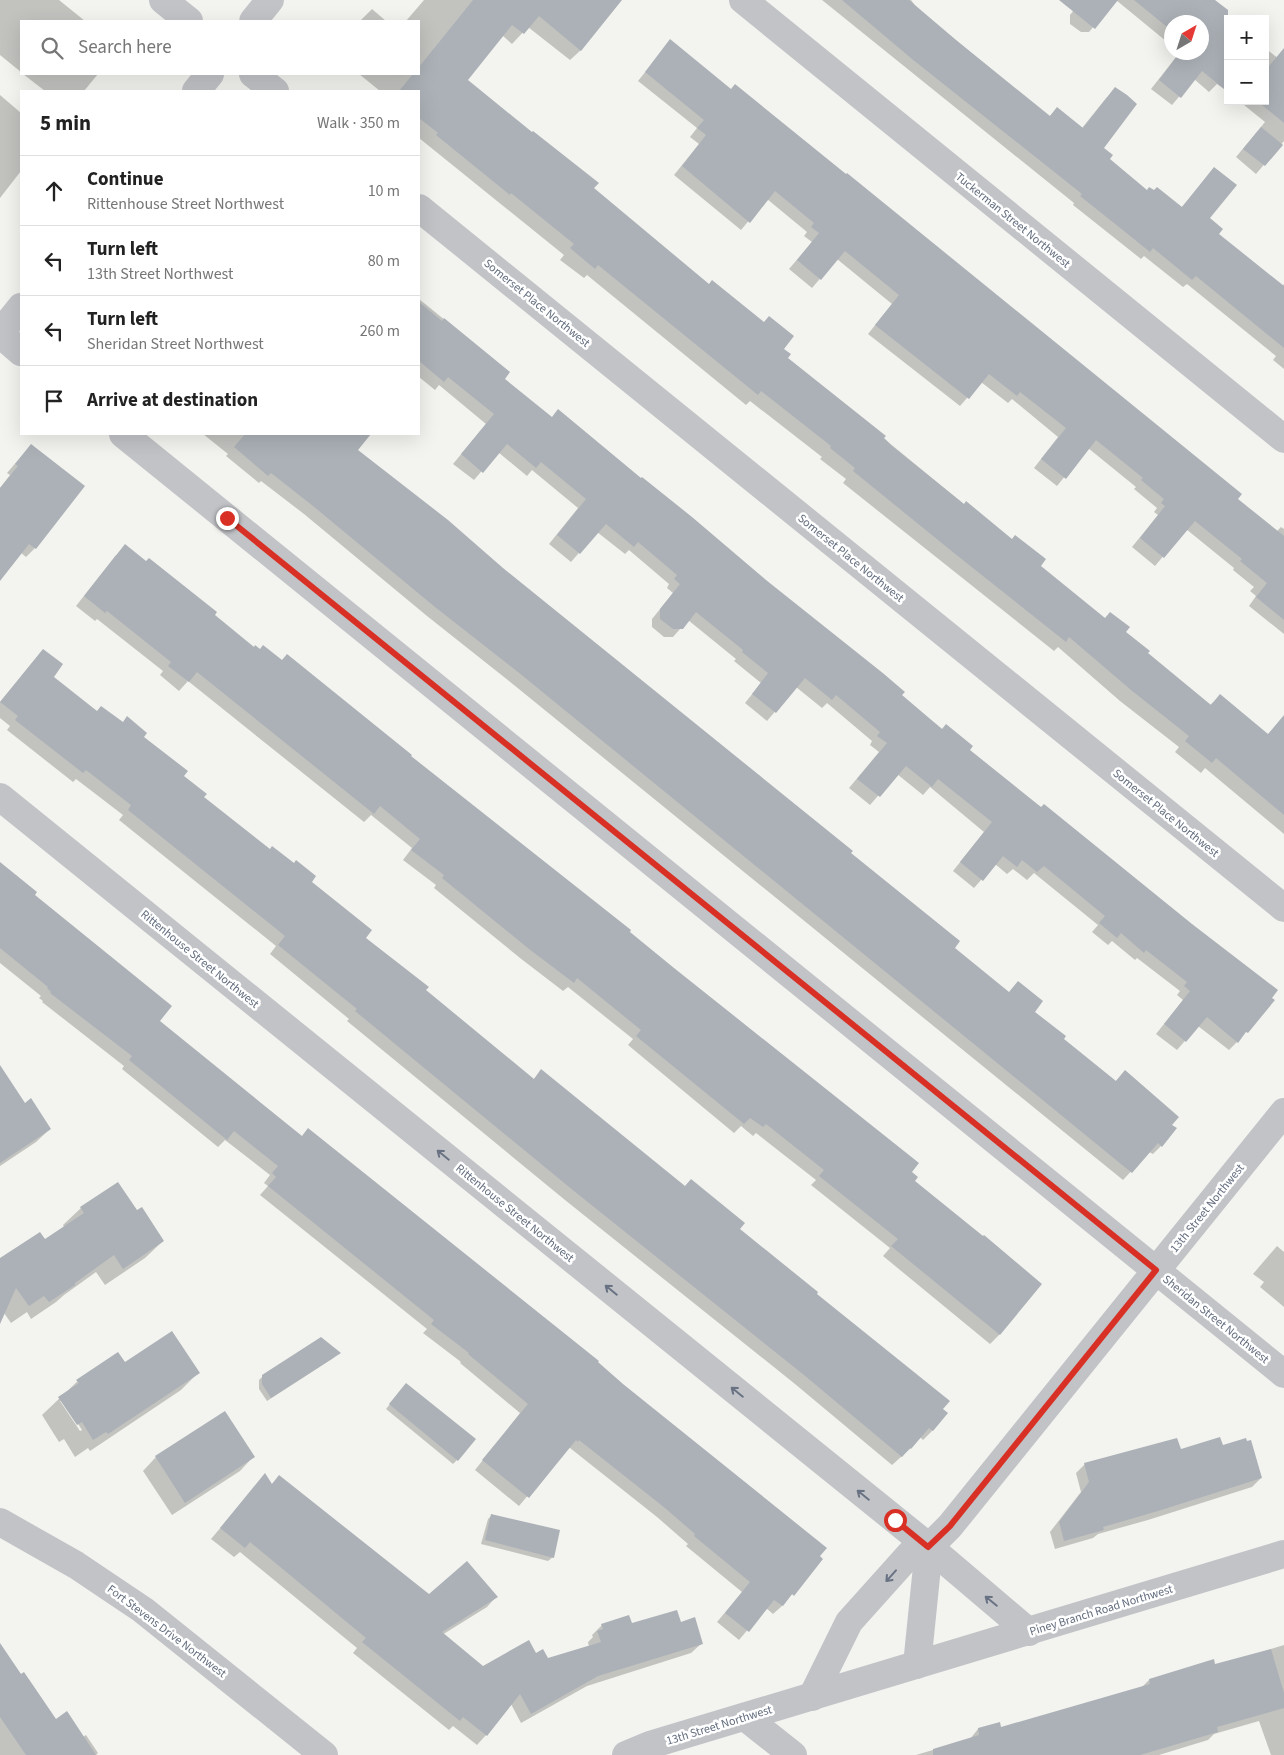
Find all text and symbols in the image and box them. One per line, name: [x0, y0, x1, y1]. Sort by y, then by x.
north arrow: [1164, 15, 1209, 60]
map controls: [1224, 15, 1269, 105]
button: +: [1224, 15, 1269, 60]
search box: [20, 20, 420, 75]
icon: search: [38, 34, 66, 62]
text: Search here: [78, 34, 172, 61]
button: −: [1224, 60, 1269, 105]
text: 5 min: [40, 108, 91, 138]
text: Walk · 350 m: [317, 112, 400, 134]
text: Continue: [87, 166, 164, 193]
street label: Tuckerman Street Northwest: [952, 169, 1074, 272]
icon: ahead: [40, 177, 68, 205]
text: 10 m: [368, 180, 400, 202]
text: Rittenhouse Street Northwest: [87, 193, 284, 215]
text: Turn left: [87, 236, 158, 263]
icon: left: [40, 247, 68, 275]
text: 80 m: [368, 250, 400, 272]
street label: Somerset Place Northwest: [480, 255, 593, 352]
text: 13th Street Northwest: [87, 263, 233, 285]
text: Turn left: [87, 306, 158, 333]
icon: left: [40, 317, 68, 345]
text: 260 m: [360, 320, 400, 342]
text: Sheridan Street Northwest: [87, 333, 264, 355]
icon: arrive: [40, 387, 68, 415]
text: Arrive at destination: [87, 387, 258, 414]
route end: [216, 507, 239, 530]
street label: Somerset Place Northwest: [794, 510, 907, 607]
street label: Somerset Place Northwest: [1109, 765, 1222, 862]
street label: Rittenhouse Street Northwest: [137, 906, 262, 1013]
one-way arrow: [437, 1150, 450, 1161]
street label: Rittenhouse Street Northwest: [452, 1160, 577, 1267]
street label: 13th Street Northwest: [1166, 1160, 1249, 1256]
street label: Sheridan Street Northwest: [1159, 1271, 1273, 1368]
one-way arrow: [604, 1285, 617, 1296]
one-way arrow: [731, 1387, 744, 1398]
one-way arrow: [857, 1489, 870, 1500]
route start: [884, 1509, 907, 1532]
one-way arrow: [885, 1569, 897, 1582]
street label: Fort Stevens Drive Northwest: [104, 1581, 230, 1682]
street label: Piney Branch Road Northwest: [1027, 1581, 1175, 1640]
one-way arrow: [985, 1595, 998, 1606]
street label: 13th Street Northwest: [664, 1701, 774, 1750]

